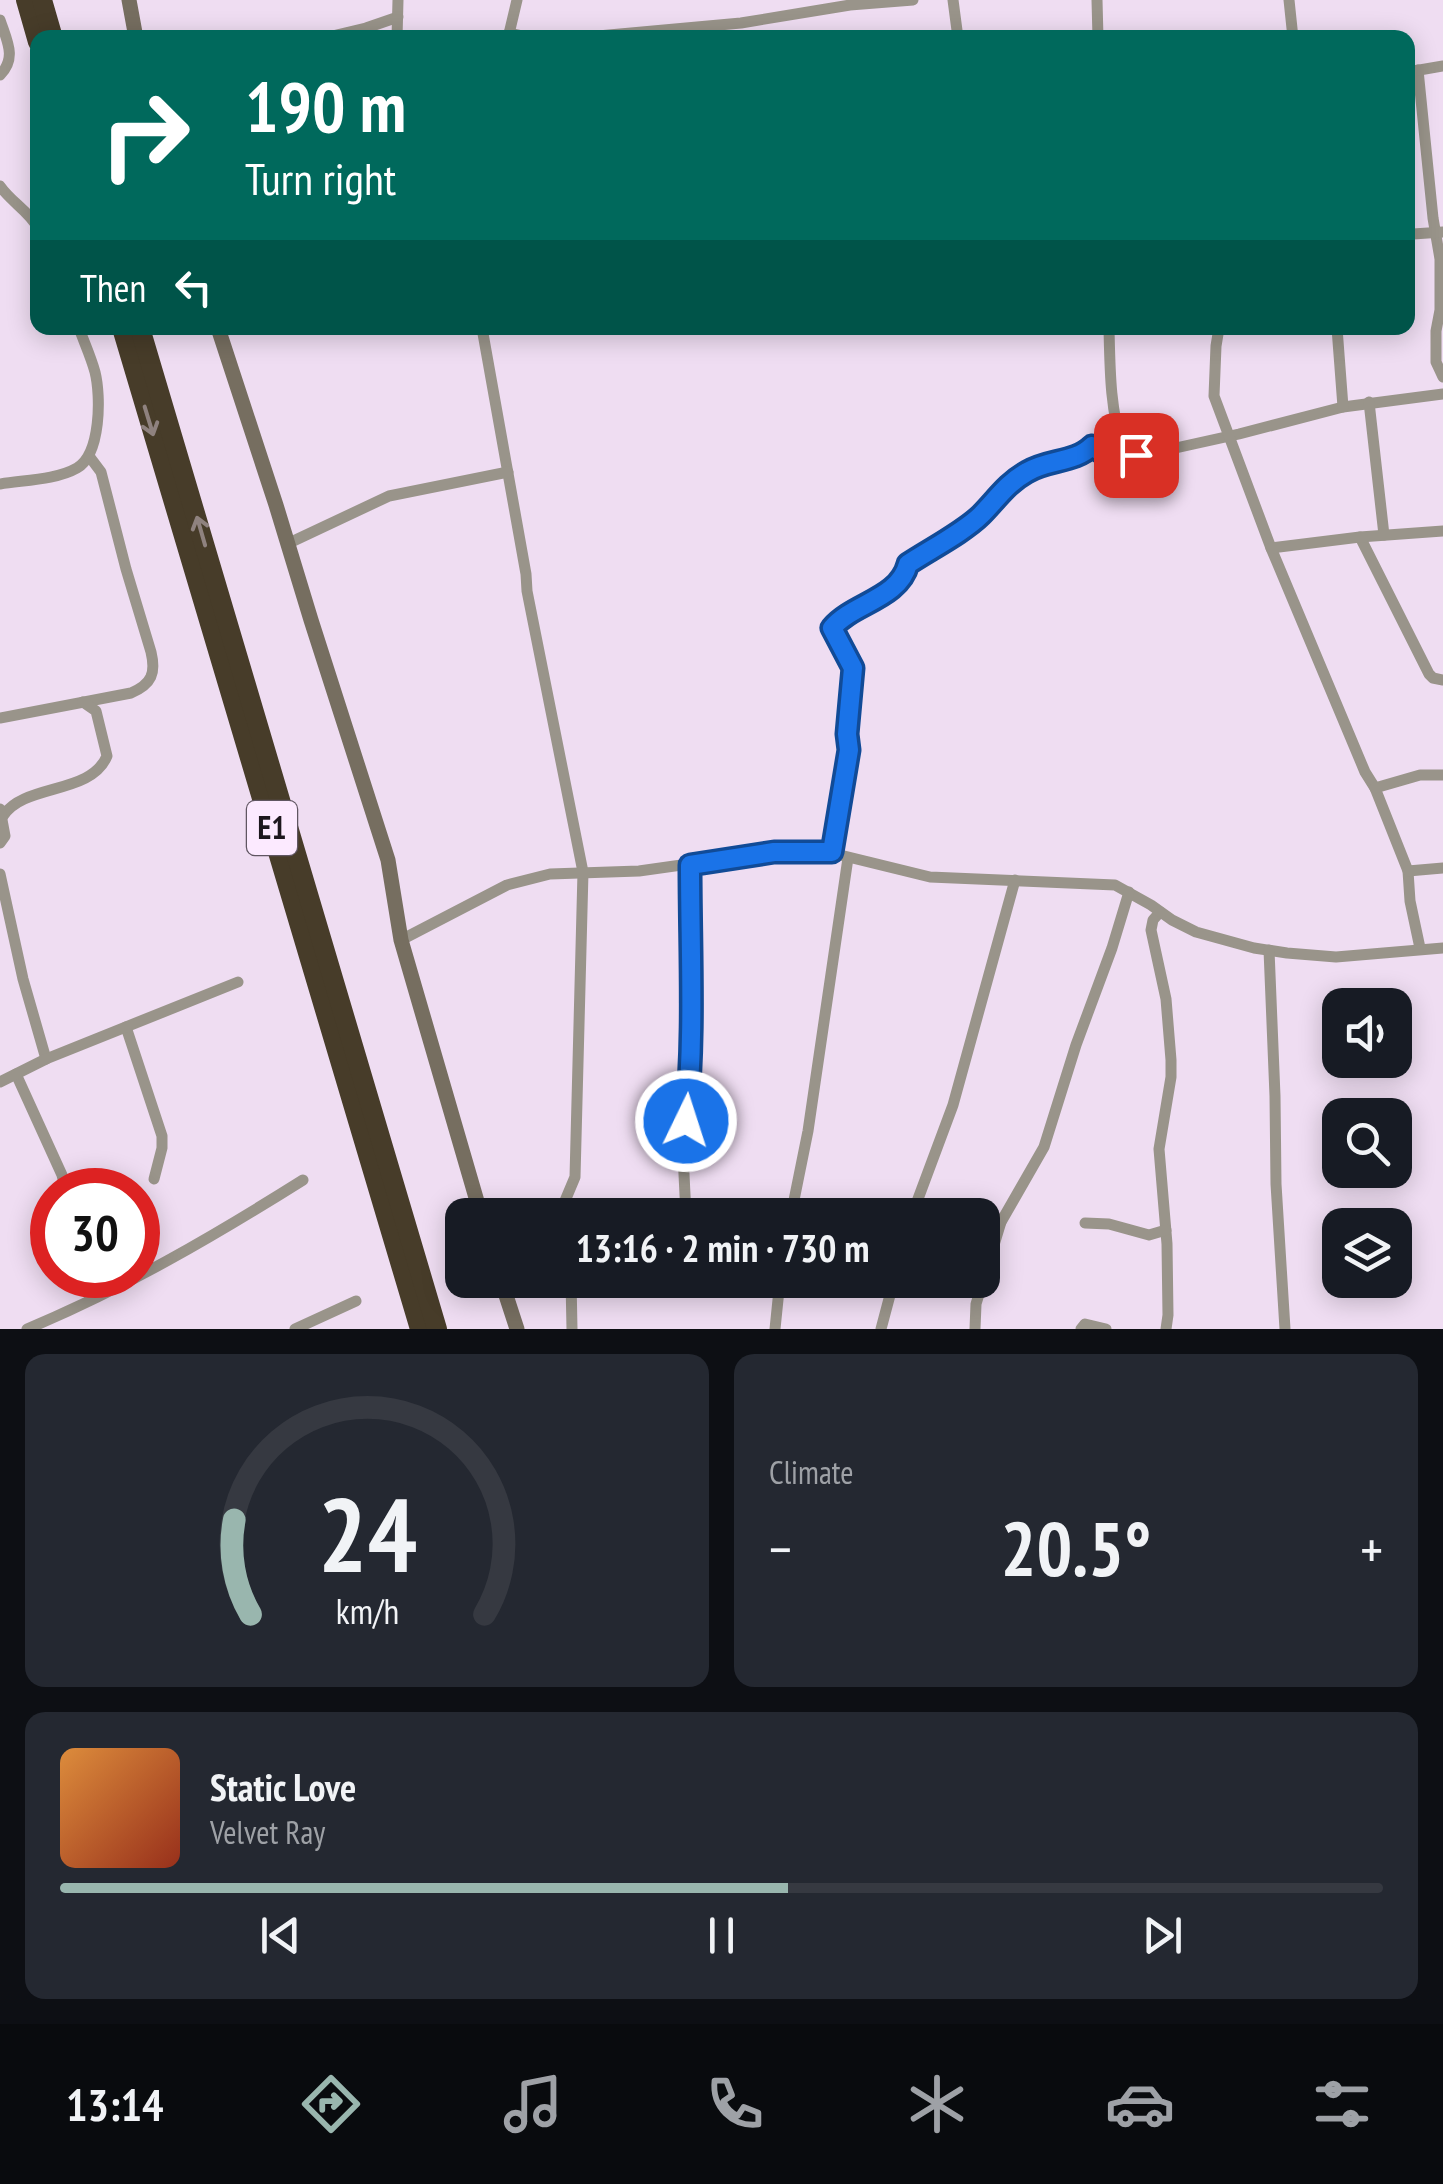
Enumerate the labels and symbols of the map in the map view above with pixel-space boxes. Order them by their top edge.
one-way arrow [141,405,159,436]
pin [1094,413,1179,498]
one-way arrow [191,516,209,547]
road number: E1 [247,801,297,855]
position arrow [634,1069,738,1173]
speed limit sign: 30 [30,1168,160,1298]

